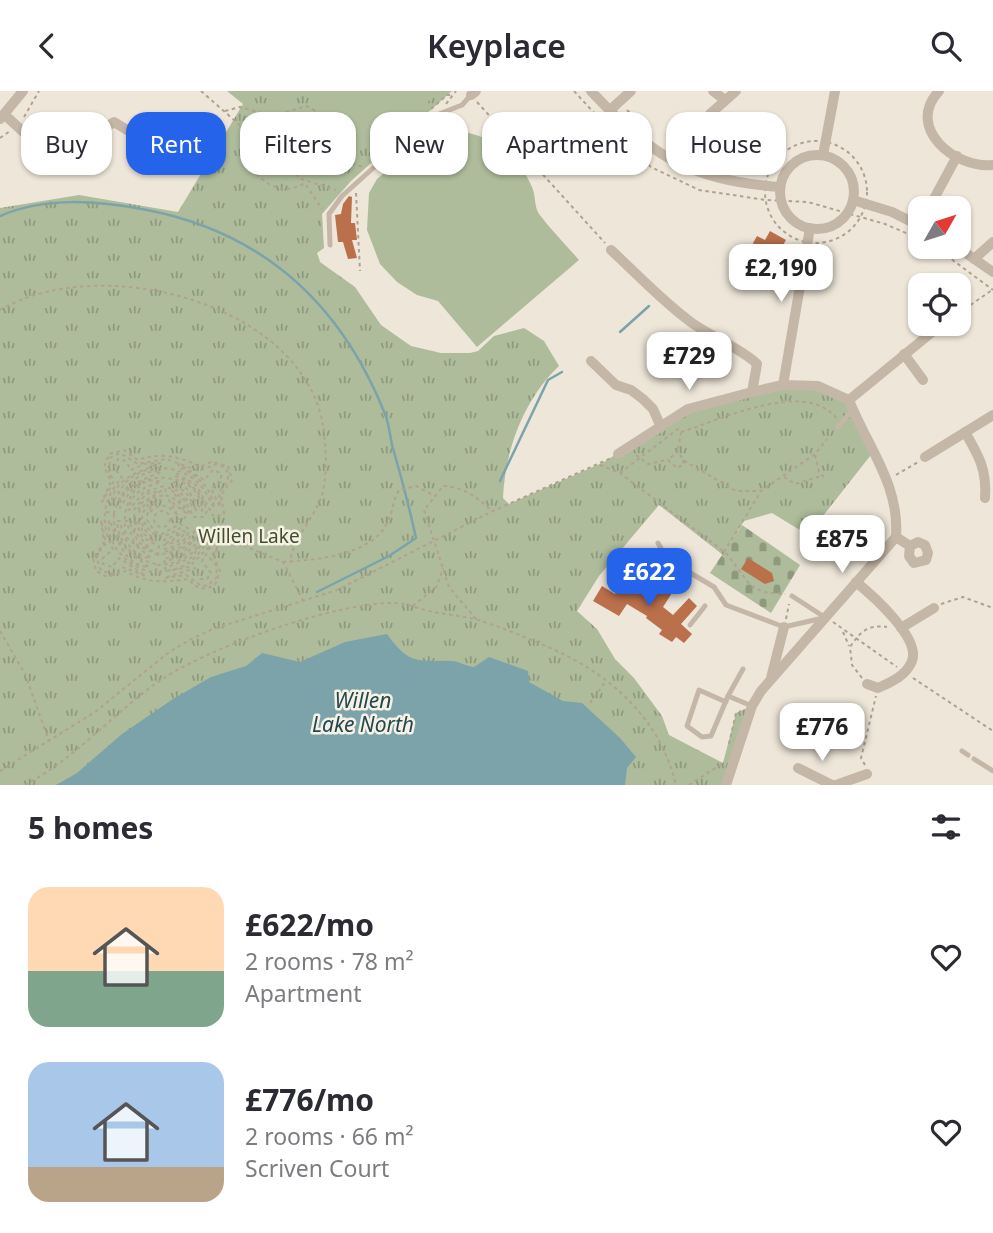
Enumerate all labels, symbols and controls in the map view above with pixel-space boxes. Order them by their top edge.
text: Keyplace [427,24,566,67]
icon: back [28,27,66,65]
icon: search [927,27,965,65]
chip: Buy [21,112,112,175]
chip: Rent [126,112,226,175]
chip: Filters [240,112,356,175]
chip: New [370,112,468,175]
chip: Apartment [482,112,652,175]
chip: House [666,112,786,175]
north arrow [908,196,971,259]
map controls [908,196,971,336]
pin: £2,190 [724,245,838,304]
text: £2,190 [745,251,817,283]
button: locate [908,273,971,336]
pin: £729 [648,333,730,392]
text: £729 [663,339,715,371]
pin: £875 [801,515,883,575]
text: £875 [816,522,868,554]
park label: Willen Lake [198,523,300,549]
pin: £622 [608,549,690,608]
text: £622 [623,555,675,587]
water label: Willen Lake North [312,686,414,738]
pin: £776 [781,703,863,763]
text: £776 [796,710,848,742]
text: 5 homes [28,807,153,848]
icon: filters [927,808,965,846]
text: £622/mo [245,904,374,945]
icon: home [84,915,168,999]
icon: heart [927,938,965,976]
text: 2 rooms · 78 m² [245,945,414,977]
text: Apartment [245,977,362,1009]
text: £776/mo [245,1079,374,1120]
icon: home [84,1090,168,1174]
icon: heart [927,1113,965,1151]
text: 2 rooms · 66 m² [245,1120,414,1152]
text: Scriven Court [245,1152,389,1184]

